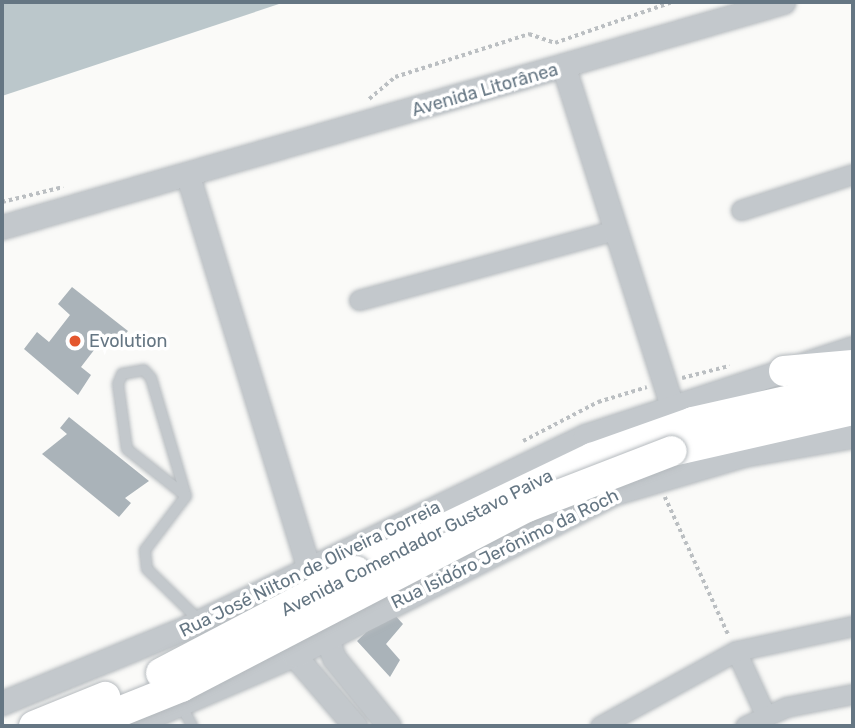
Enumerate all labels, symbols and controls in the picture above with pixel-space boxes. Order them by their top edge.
street label: Avenida Litorânea [409,59,561,121]
place label: Evolution [89,330,167,352]
marker: Evolution [67,333,83,349]
street label: Avenida Comendador Gustavo Paiva [277,465,557,621]
street label: Rua Isidóro Jerônimo da Roch [388,484,622,614]
street label: Rua José Nilton de Oliveira Correia [176,496,444,642]

